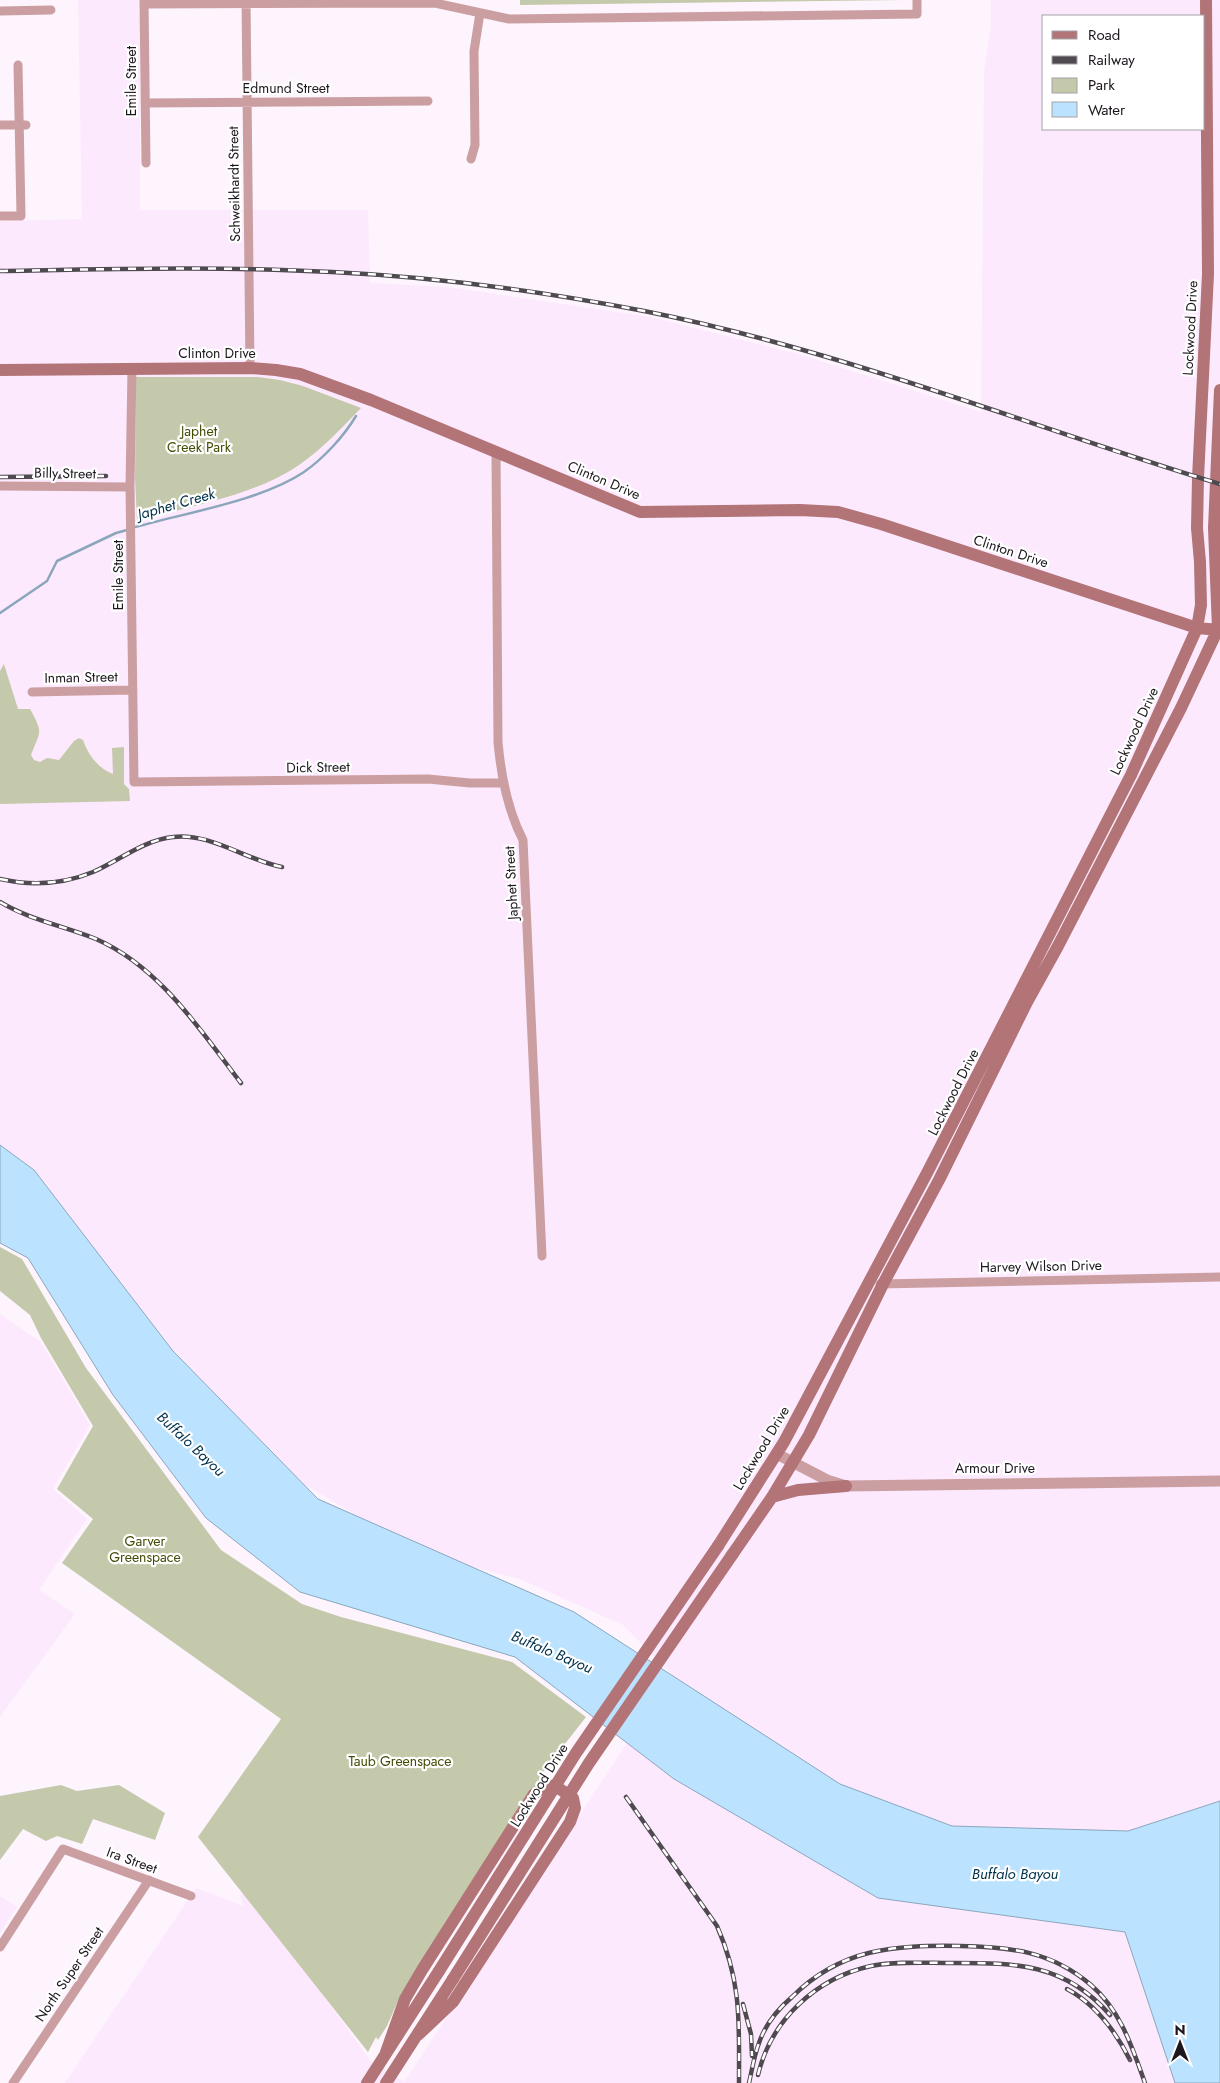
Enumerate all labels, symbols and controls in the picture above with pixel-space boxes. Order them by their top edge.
legend [1042,15,1205,130]
text: Road [1088,24,1120,46]
street label: Emile Street [121,45,141,116]
text: Railway [1088,49,1135,71]
text: Park [1088,74,1115,96]
street label: Edmund Street [243,78,330,98]
text: Water [1088,99,1126,121]
street label: Schweikhardt Street [223,125,245,242]
street label: Lockwood Drive [1178,280,1202,376]
street label: Clinton Drive [178,343,256,363]
park label: Japhet Creek Park [167,421,232,457]
street label: Clinton Drive [564,456,644,504]
street label: Billy Street [34,462,97,484]
water label: Japhet Creek [132,482,218,526]
street label: Clinton Drive [971,530,1051,572]
street label: Emile Street [108,539,128,610]
street label: Inman Street [44,666,119,688]
street label: Lockwood Drive [1105,684,1163,778]
street label: Dick Street [286,756,351,778]
street label: Japhet Street [499,845,523,922]
street label: Lockwood Drive [923,1045,983,1139]
street label: Harvey Wilson Drive [980,1255,1102,1277]
street label: Lockwood Drive [728,1402,794,1494]
water label: Buffalo Bayou [152,1407,230,1482]
street label: Armour Drive [955,1458,1035,1478]
park label: Garver Greenspace [109,1531,181,1567]
water label: Buffalo Bayou [508,1625,596,1679]
street label: Lockwood Drive [505,1739,573,1831]
park label: Taub Greenspace [349,1751,451,1771]
street label: Ira Street [104,1842,161,1879]
water label: Buffalo Bayou [972,1863,1059,1885]
street label: North Super Street [30,1922,109,2026]
north arrow [1155,2018,1205,2068]
text: N [1174,2020,1186,2040]

